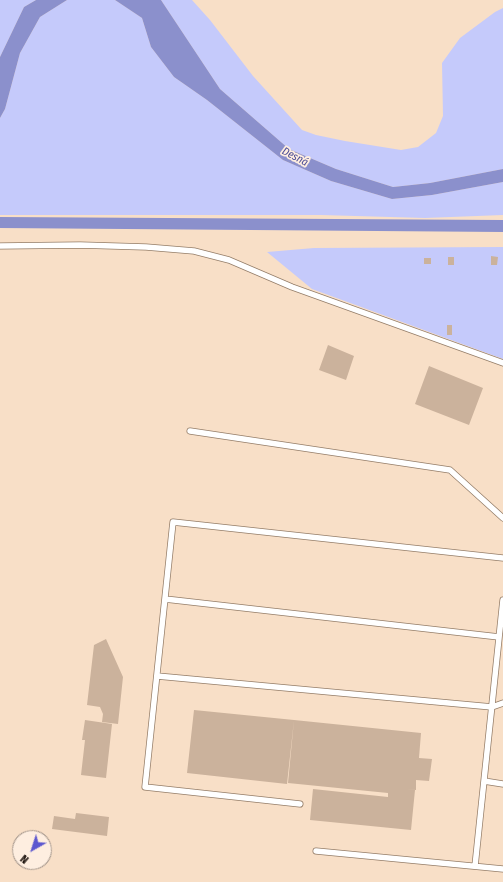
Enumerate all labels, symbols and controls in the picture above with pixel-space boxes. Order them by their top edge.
water label: Desná [280,145,310,169]
north arrow [12,830,52,870]
text: N [18,852,31,866]

